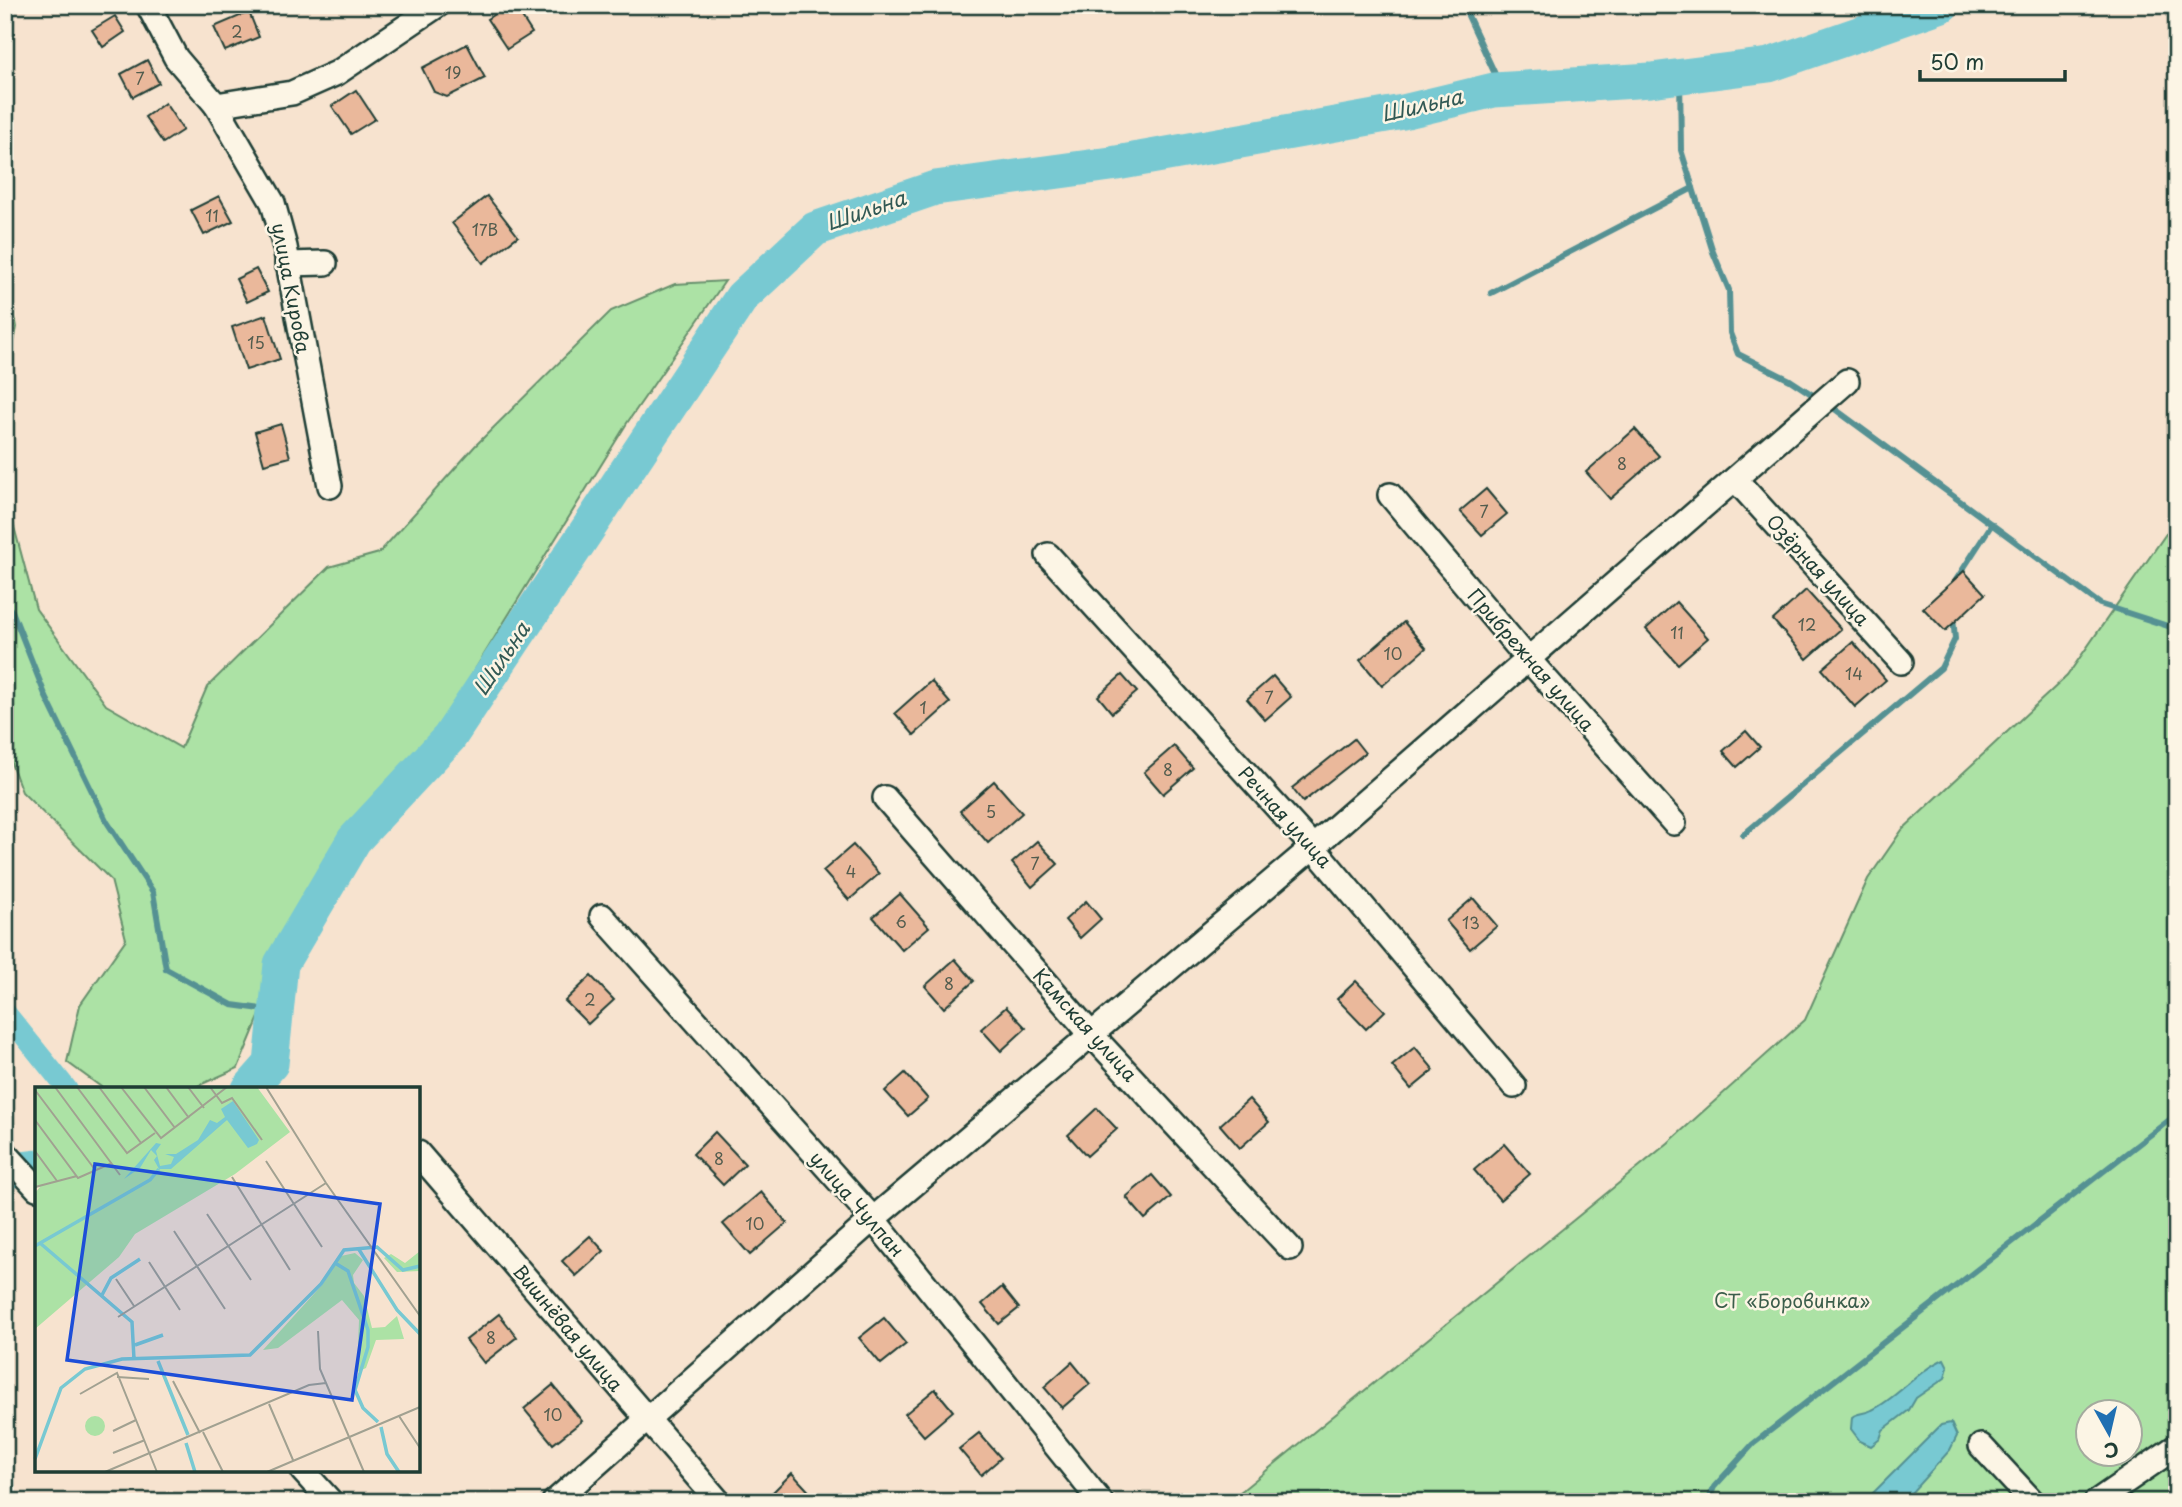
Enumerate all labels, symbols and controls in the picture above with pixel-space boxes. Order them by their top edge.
house number: 2 [231,19,243,43]
scale bar [1920,38,2065,82]
text: 50 m [1930,45,1984,77]
house number: 19 [445,60,461,84]
house number: 7 [135,66,145,90]
water label: Шильна [1378,79,1466,129]
water label: Шильна [821,180,910,238]
house number: 11 [205,203,219,227]
house number: 17В [472,217,498,241]
street label: улица Кирова [266,220,318,356]
house number: 15 [247,330,265,354]
house number: 8 [1617,451,1627,475]
house number: 7 [1479,499,1489,523]
street label: Озёрная улица [1761,507,1877,631]
street label: Прибрежная улица [1462,582,1602,737]
house number: 12 [1798,612,1816,636]
water label: Шильна [464,614,537,701]
house number: 11 [1670,620,1684,644]
house number: 10 [1384,641,1402,665]
house number: 14 [1845,661,1863,685]
house number: 7 [1264,685,1274,709]
house number: 1 [919,695,927,719]
house number: 8 [1163,757,1173,781]
street label: Речная улица [1232,759,1339,873]
house number: 5 [986,799,996,823]
house number: 7 [1030,851,1040,875]
house number: 4 [846,859,856,883]
house number: 6 [895,909,907,933]
house number: 13 [1462,910,1480,934]
street label: Камская улица [1027,962,1144,1087]
house number: 8 [944,971,954,995]
house number: 2 [584,987,596,1011]
inset map [35,1087,420,1472]
street label: улица Чулпан [804,1144,912,1262]
house number: 8 [714,1146,724,1170]
house number: 10 [746,1211,764,1235]
street label: Вишнёвая улица [507,1258,630,1397]
park label: СТ «Боровинка» [1714,1286,1870,1314]
house number: 8 [486,1325,496,1349]
north arrow [2074,1398,2144,1468]
house number: 10 [544,1402,562,1426]
text: С [2102,1436,2121,1466]

